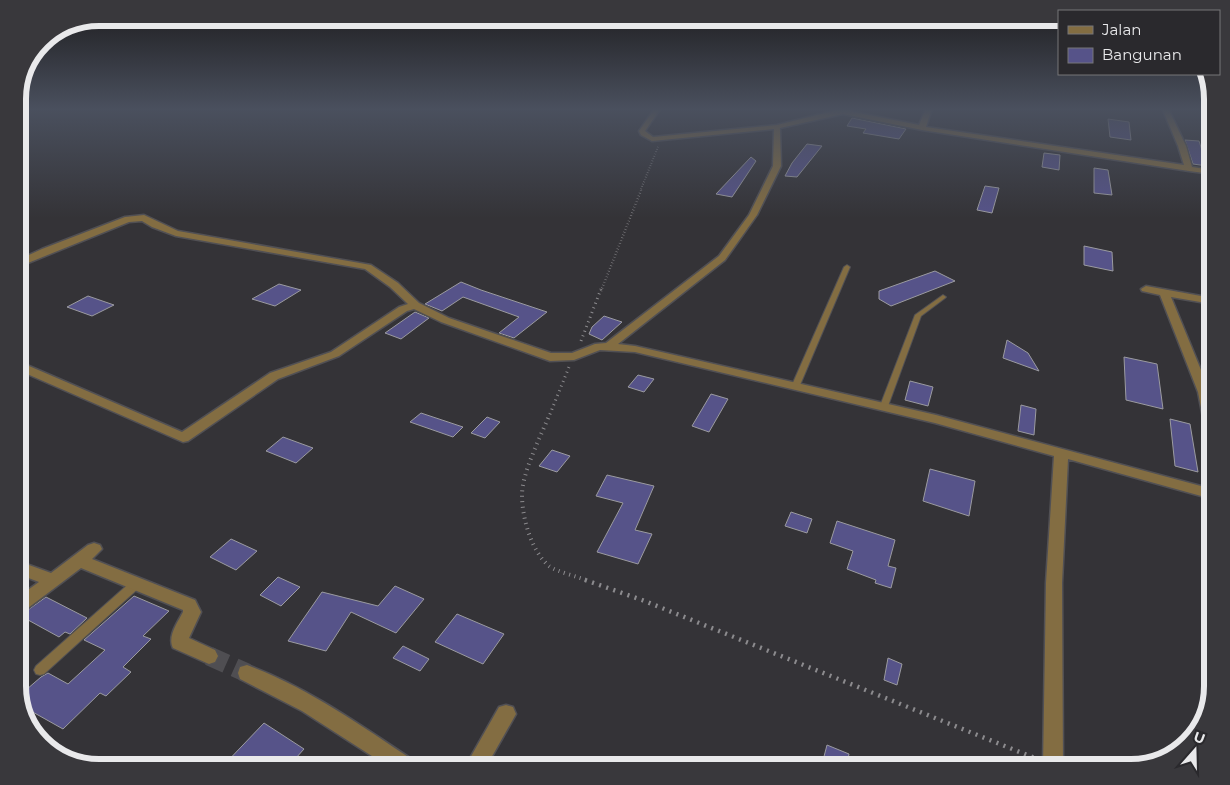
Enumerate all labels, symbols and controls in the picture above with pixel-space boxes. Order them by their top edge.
legend [1058,10,1220,75]
text: Jalan [1101,20,1141,39]
text: Bangunan [1102,45,1182,64]
north arrow [1170,725,1220,775]
text: U [1191,727,1208,748]

